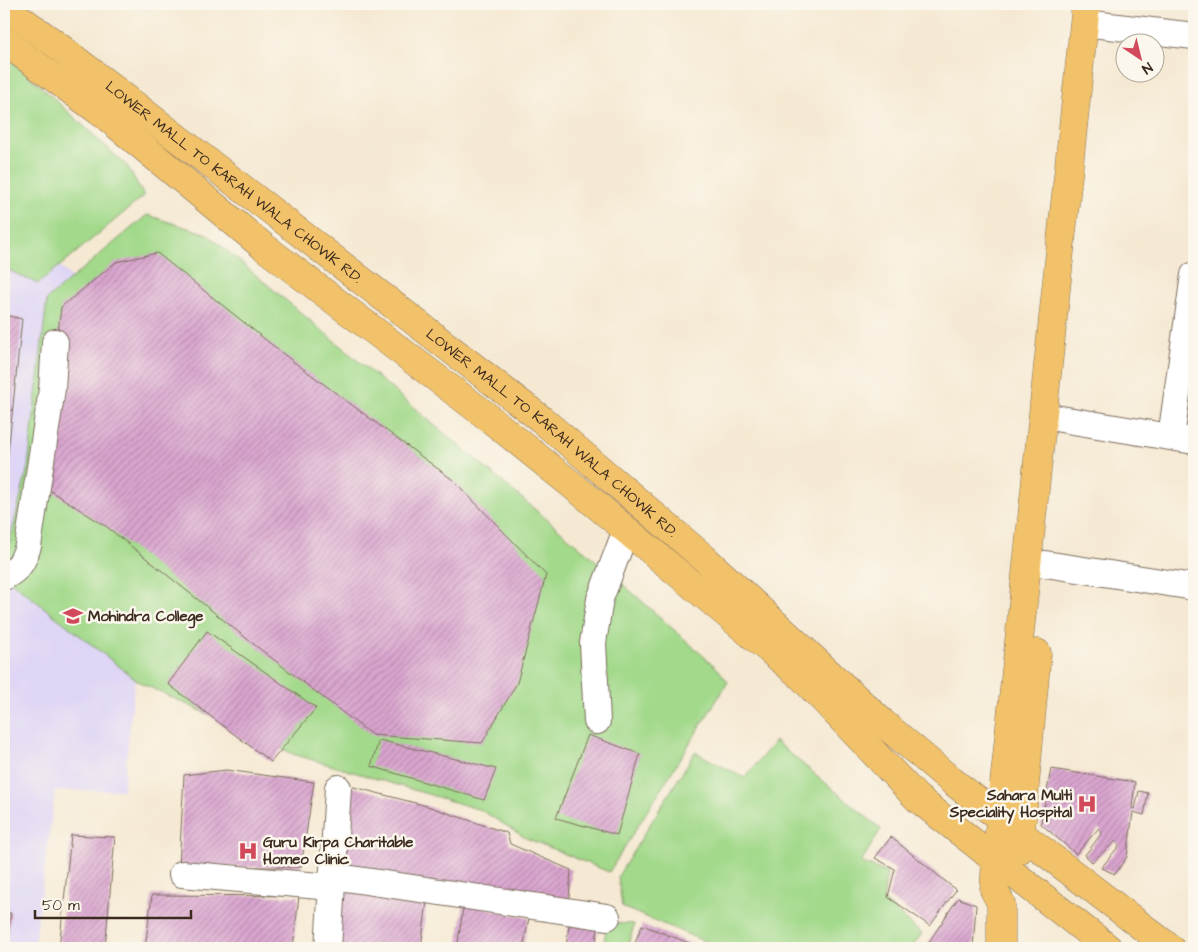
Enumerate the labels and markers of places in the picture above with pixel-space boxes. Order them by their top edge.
school or university icon: Mohindra College [62,605,84,627]
place label: Mohindra College [88,606,203,629]
place label: Sahara Multi Speciality Hospital [949,785,1073,824]
hospital icon: Sahara Multi Speciality Hospital [1076,793,1098,815]
place label: Guru Kirpa Charitable Homeo Clinic [263,832,413,870]
hospital icon: Guru Kirpa Charitable Homeo Clinic [237,840,259,862]

